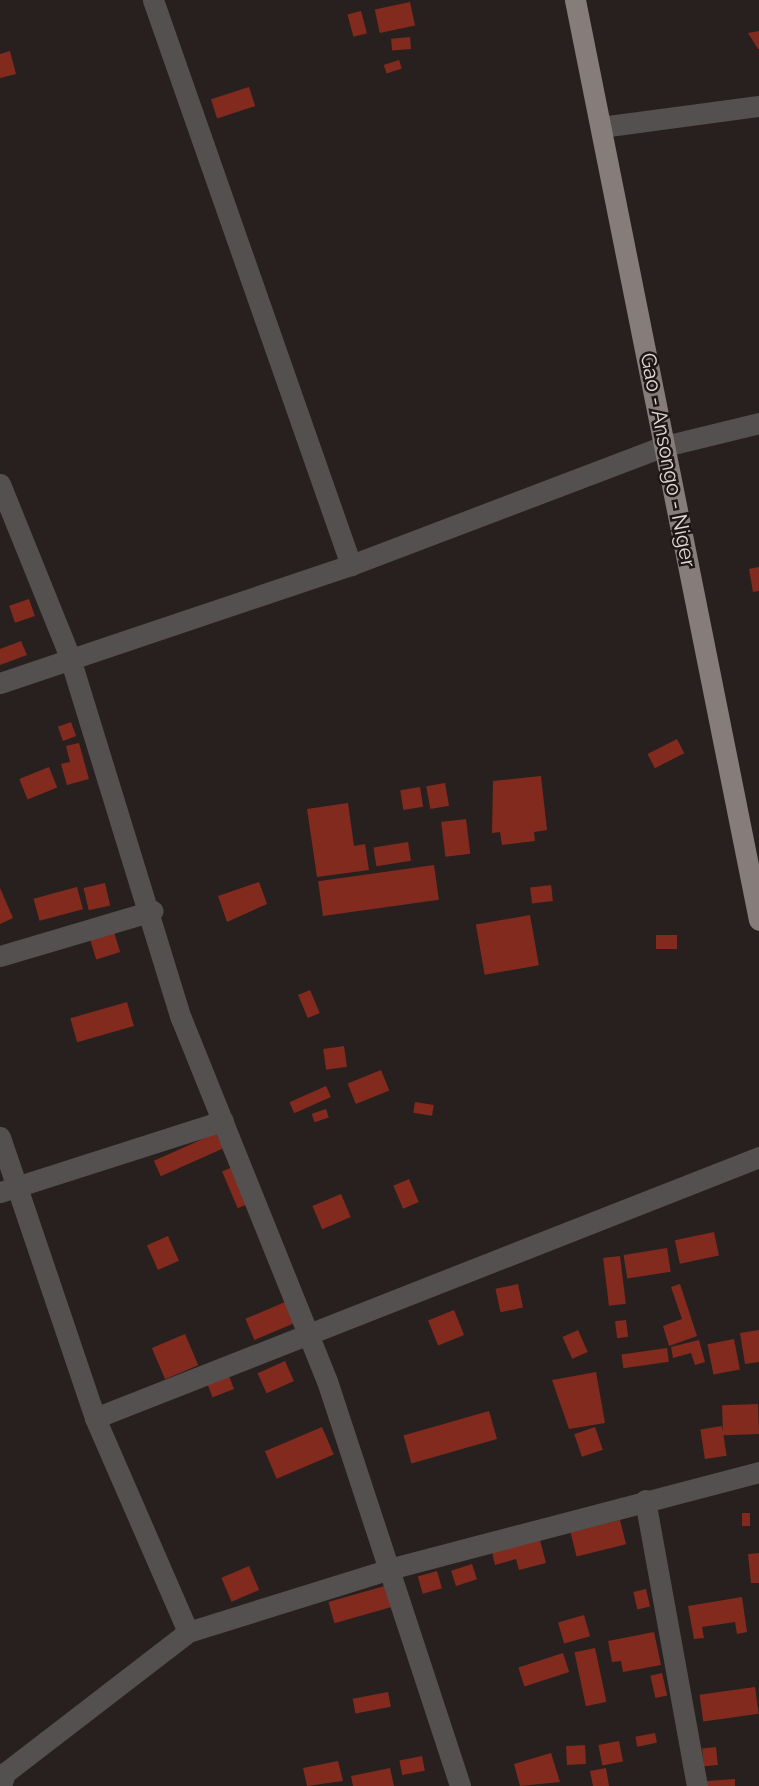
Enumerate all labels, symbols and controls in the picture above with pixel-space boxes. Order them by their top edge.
street label: Gao - Ansongo - Niger [635,350,701,570]

